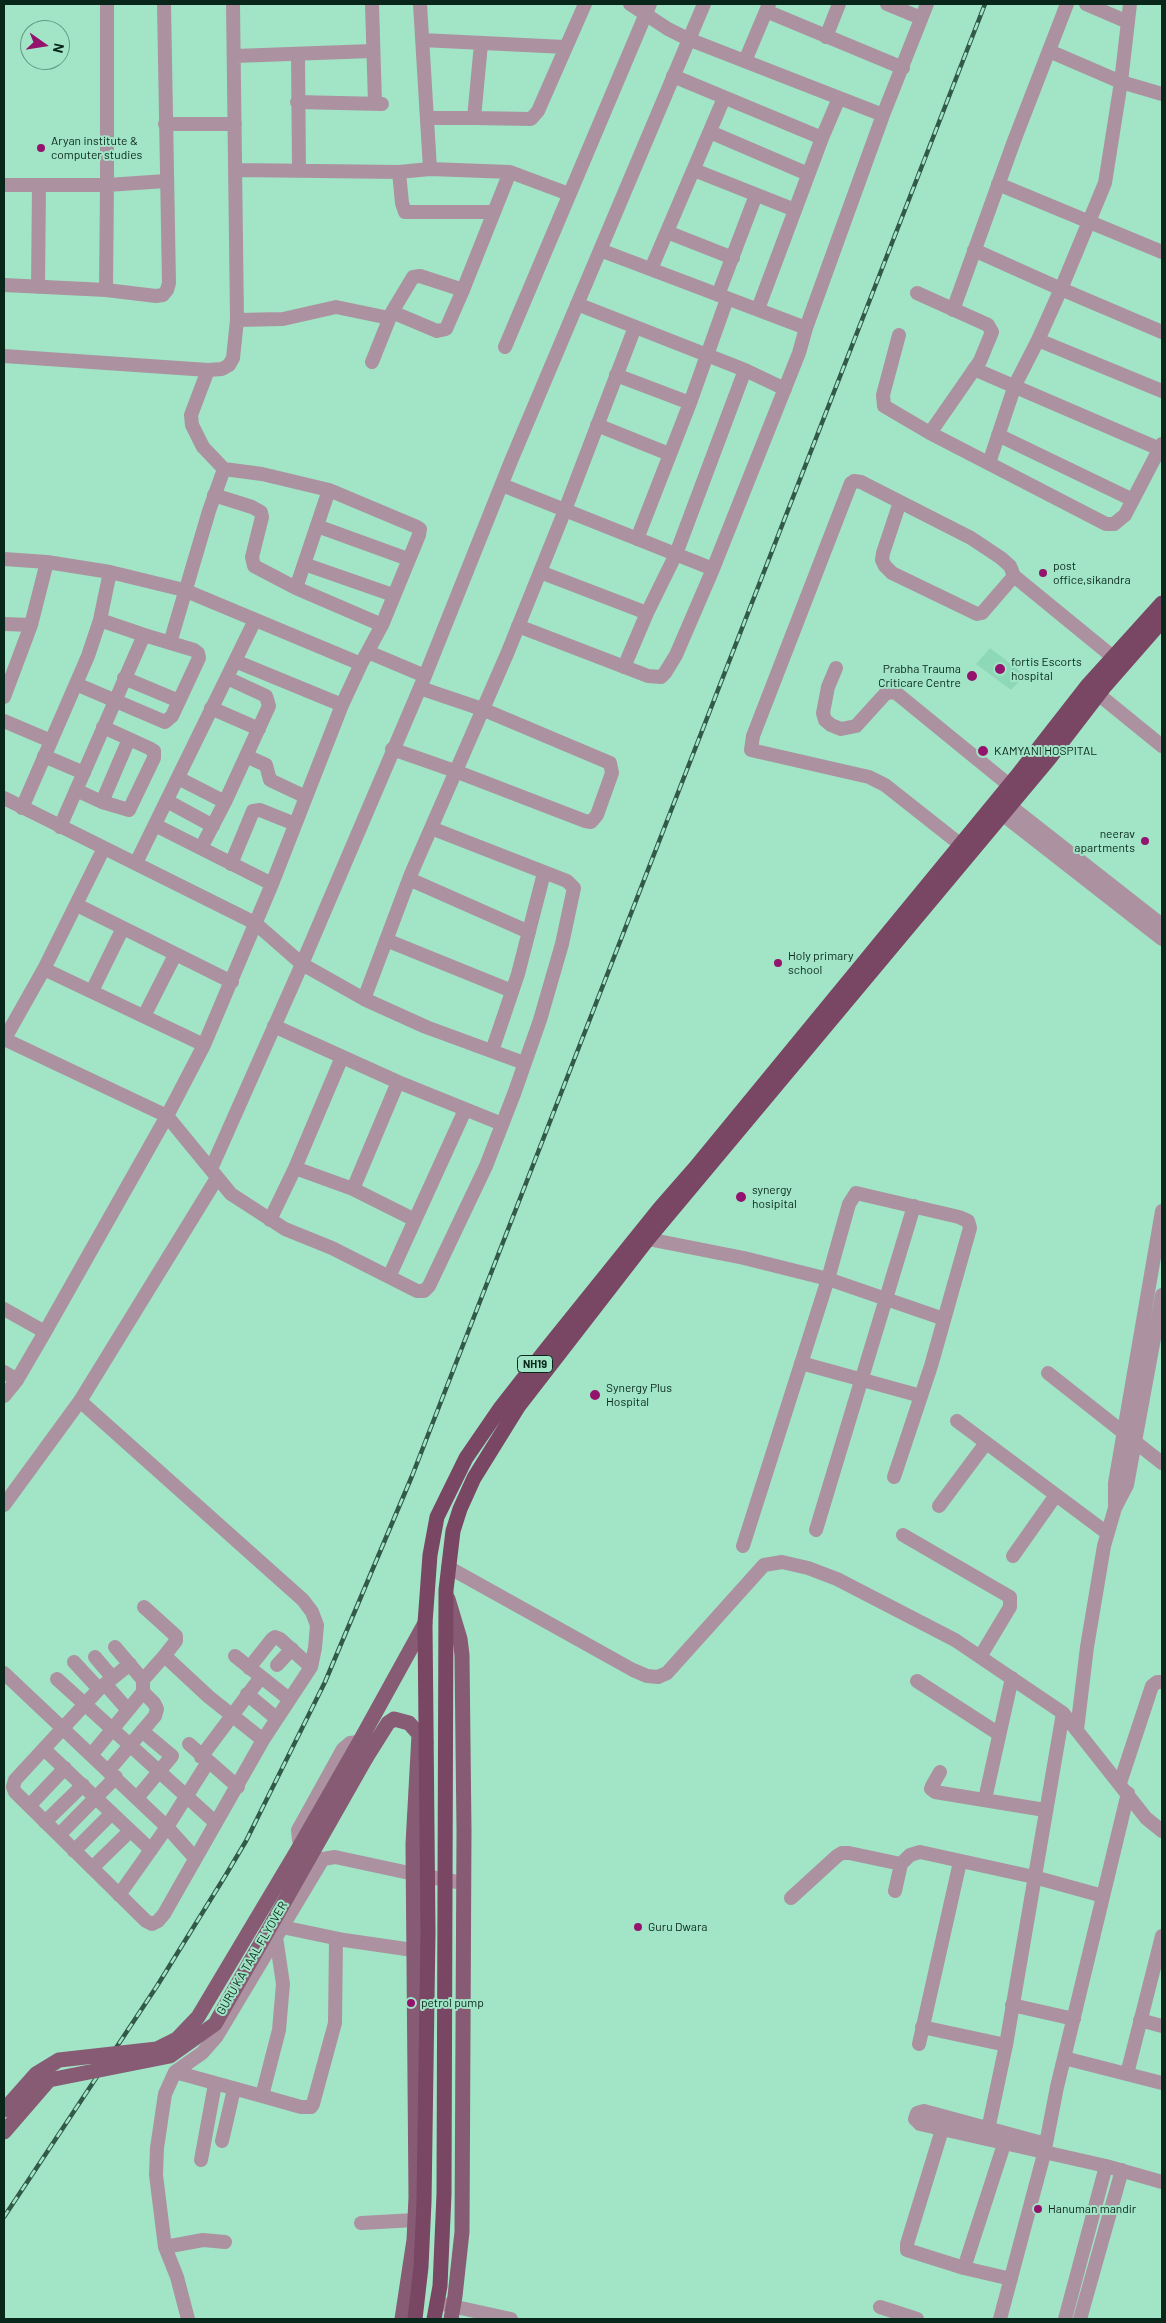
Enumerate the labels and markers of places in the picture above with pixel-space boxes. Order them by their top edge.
place label: Aryan institute & computer studies [51,134,142,162]
marker: Aryan institute & computer studies [35,142,47,154]
place label: post office,sikandra [1053,559,1131,587]
marker: post office,sikandra [1037,567,1049,579]
place label: fortis Escorts hospital [1011,655,1082,683]
place label: Prabha Trauma Criticare Centre [878,662,961,690]
marker: fortis Escorts hospital [993,662,1007,676]
marker: Prabha Trauma Criticare Centre [965,669,979,683]
marker: KAMYANI HOSPITAL [976,744,990,758]
place label: KAMYANI HOSPITAL [994,744,1097,758]
place label: neerav apartments [1074,827,1135,855]
marker: neerav apartments [1139,835,1151,847]
place label: Holy primary school [788,949,853,977]
marker: Holy primary school [772,957,784,969]
place label: synergy hosipital [752,1183,797,1211]
marker: synergy hosipital [734,1190,748,1204]
place label: Synergy Plus Hospital [606,1381,672,1409]
marker: Synergy Plus Hospital [588,1388,602,1402]
place label: Guru Dwara [648,1920,707,1934]
marker: Guru Dwara [632,1921,644,1933]
place label: petrol pump [421,1996,484,2010]
marker: petrol pump [405,1997,417,2009]
place label: Hanuman mandir [1048,2202,1136,2216]
marker: Hanuman mandir [1032,2203,1044,2215]

